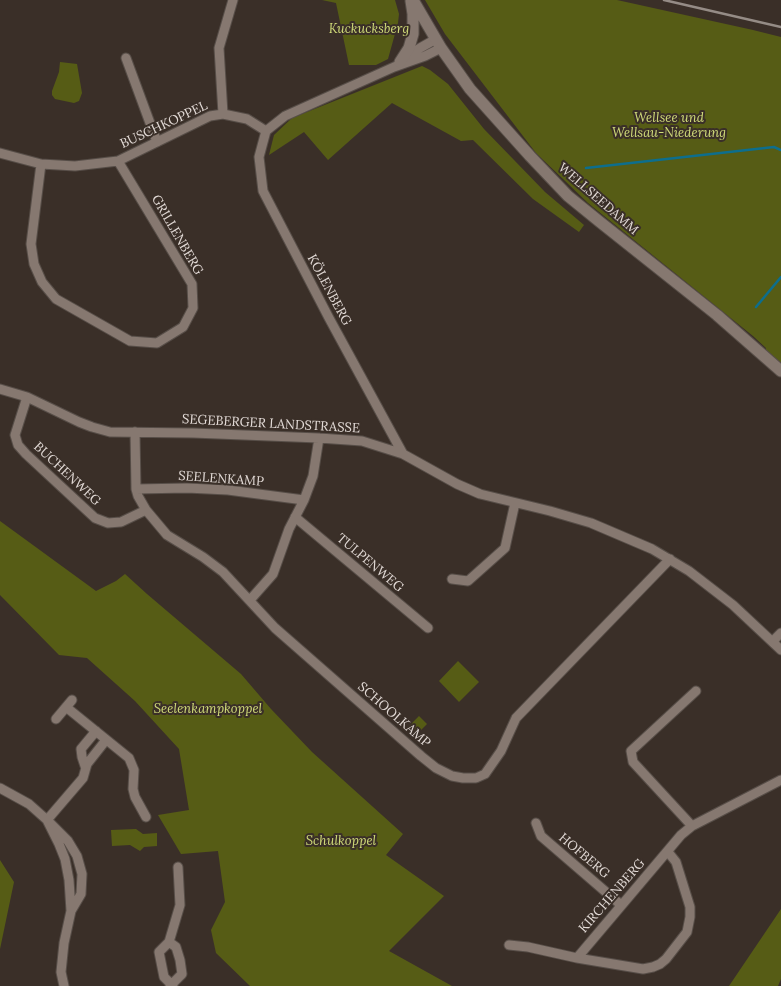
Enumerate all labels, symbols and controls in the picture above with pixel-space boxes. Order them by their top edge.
park label: Kuckucksberg [329,21,409,37]
street label: BUSCHKOPPEL [118,98,210,152]
park label: Wellsee und Wellsau-Niederung [612,110,726,141]
street label: WELLSEEDAMM [555,160,641,238]
street label: GRILLENBERG [148,192,206,278]
street label: KÖLENBERG [304,252,354,328]
street label: SEGEBERGER LANDSTRASSE [182,412,360,436]
street label: BUCHENWEG [30,439,104,509]
street label: SEELENKAMP [178,468,264,490]
street label: TULPENWEG [333,531,407,595]
street label: SCHOOLKAMP [354,679,434,751]
park label: Seelenkampkoppel [154,701,262,717]
street label: HOFBERG [555,830,613,882]
park label: Schulkoppel [306,833,376,849]
street label: KIRCHENBERG [576,856,648,936]

